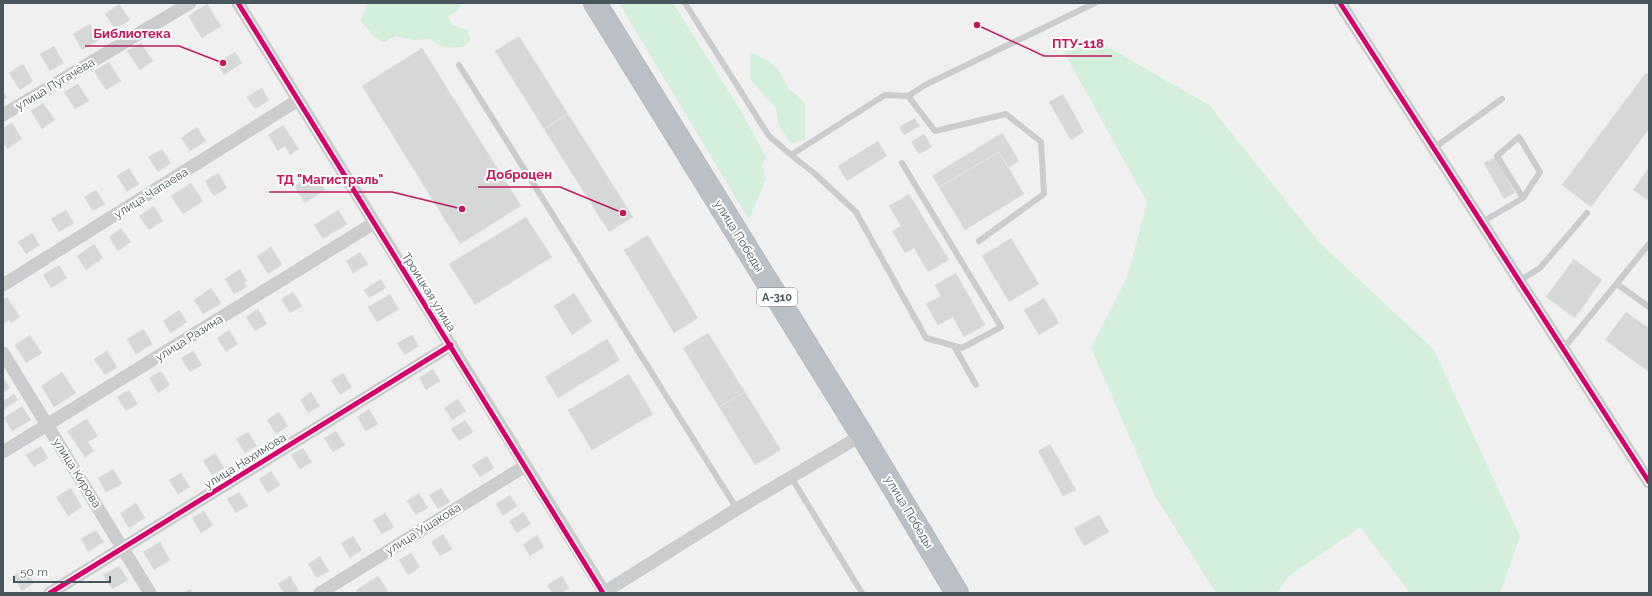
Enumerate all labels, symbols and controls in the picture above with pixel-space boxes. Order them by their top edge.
callout: Библиотека [85,21,179,46]
text: Библиотека [93,26,171,41]
callout: ПТУ-118 [1044,31,1112,56]
text: ПТУ-118 [1052,36,1104,51]
street label: улица Пугачёва [13,55,97,113]
callout: Доброцен [478,162,560,187]
street label: улица Чапаева [111,165,191,221]
callout: ТД "Магистраль" [269,167,392,192]
text: Доброцен [486,167,552,182]
text: ТД "Магистраль" [277,172,383,187]
street label: улица Победы [711,197,767,275]
street label: Троицкая улица [399,250,459,334]
road number: А-310 [757,288,797,306]
street label: улица Разина [153,312,225,364]
street label: улица Нахимова [201,430,289,492]
street label: улица Кирова [50,436,104,510]
street label: улица Победы [882,473,936,551]
street label: улица Ушакова [383,500,463,558]
scale bar [14,558,110,584]
text: 50 m [20,565,48,579]

